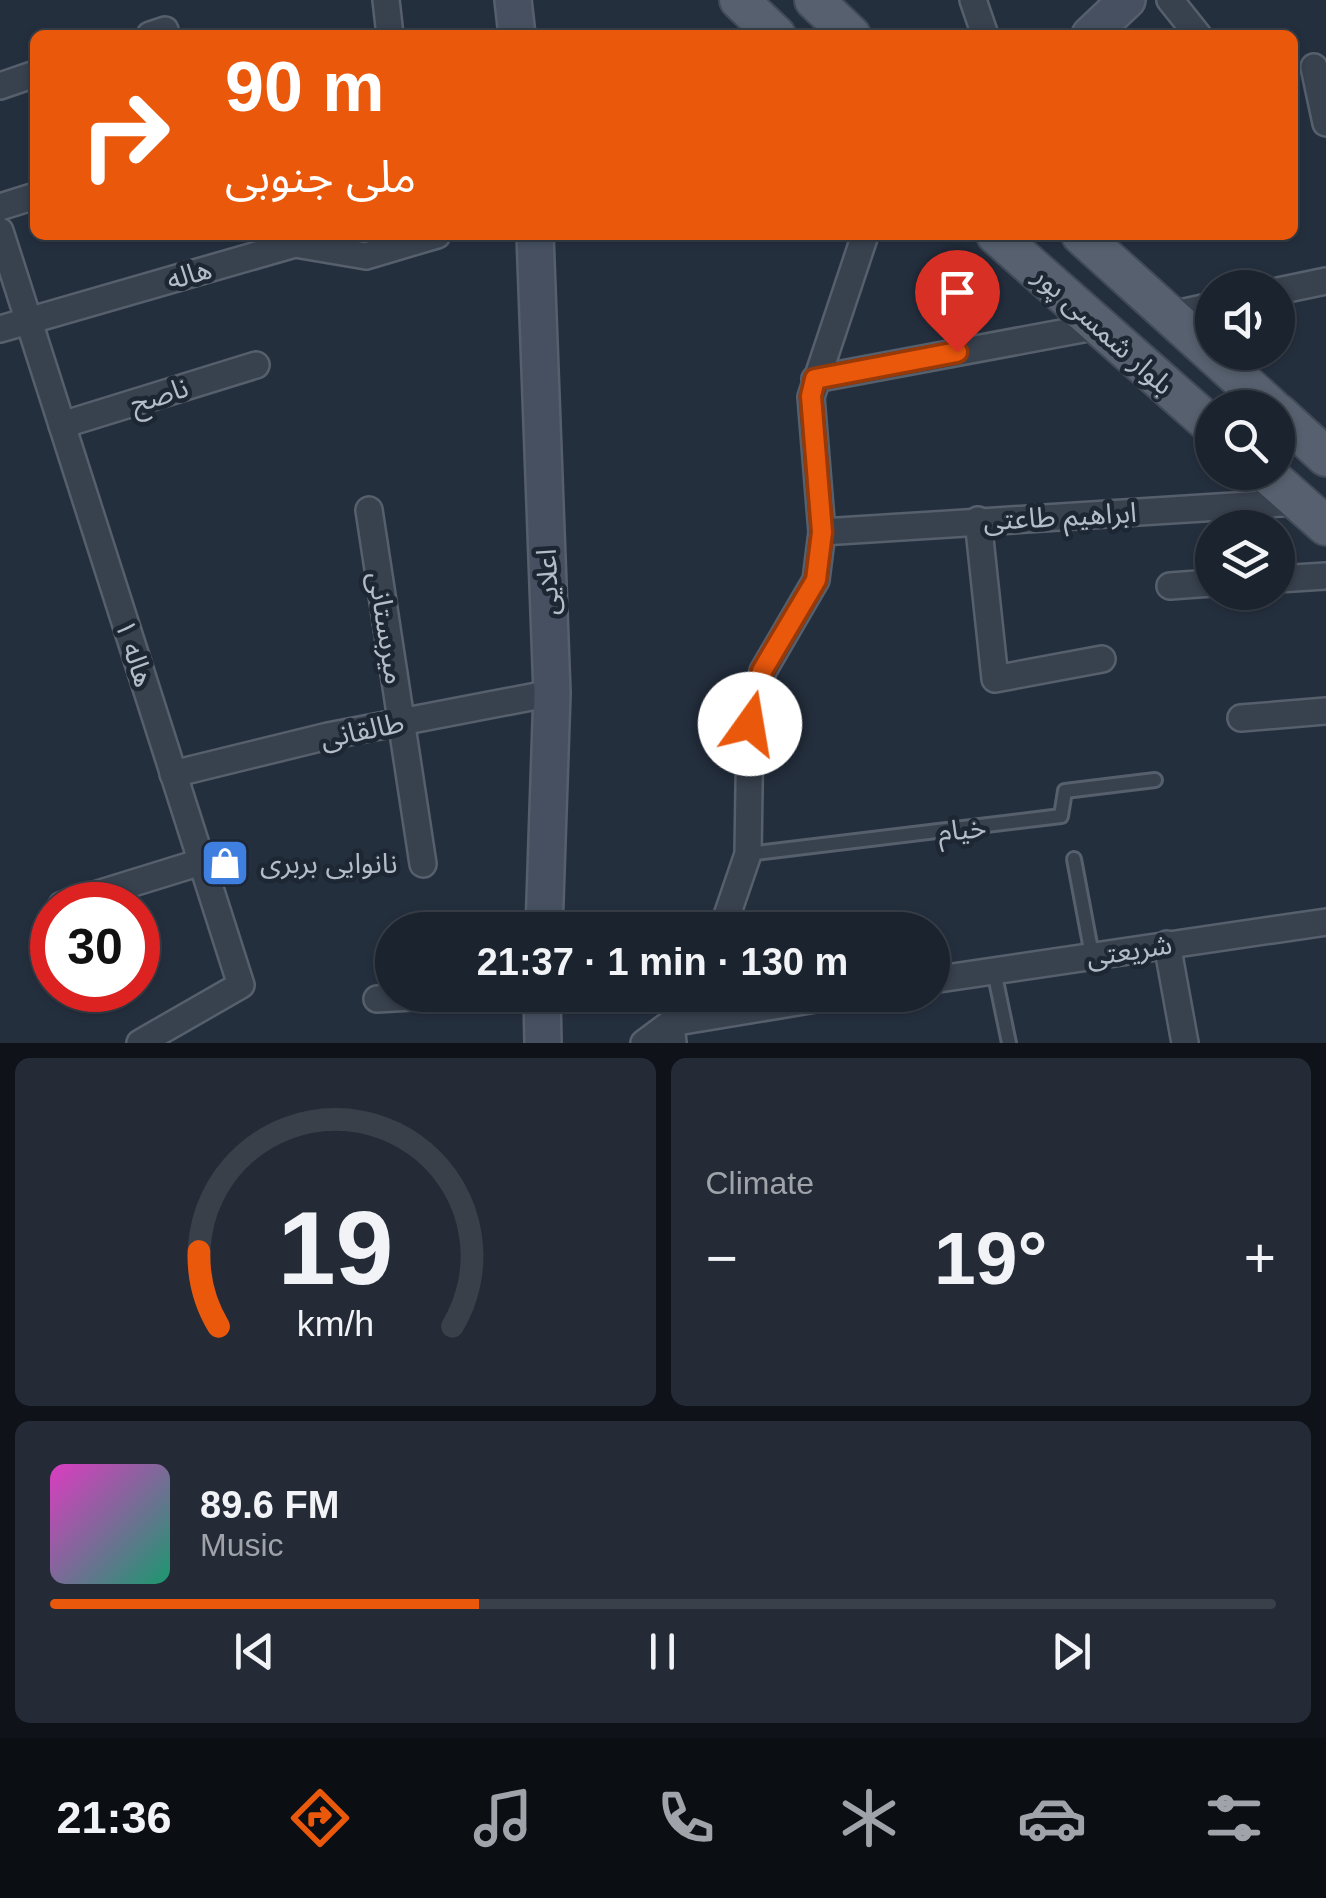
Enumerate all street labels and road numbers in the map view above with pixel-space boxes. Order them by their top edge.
street label: هاله [163,253,215,296]
street label: بلوار شمسی پور [1026,259,1179,402]
street label: ناصح [126,372,194,424]
street label: ابراهیم طاعتی [983,497,1138,542]
street label: اعلایی [531,548,565,616]
street label: میربستانی [361,570,411,687]
street label: هاله ۱ [109,616,160,691]
street label: طالقانی [318,707,407,755]
street label: خیام [936,812,988,852]
street label: شریعتی [1084,928,1174,974]

